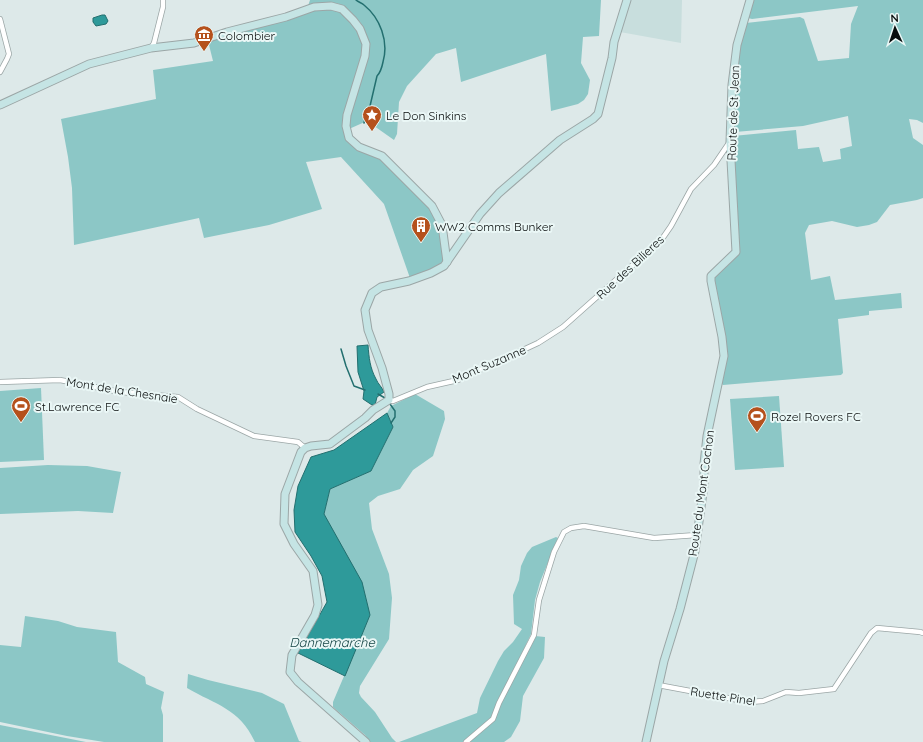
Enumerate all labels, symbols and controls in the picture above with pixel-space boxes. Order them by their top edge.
north arrow [875,8,915,48]
text: N [890,11,899,25]
museum icon: Colombier [193,24,215,52]
place label: Colombier [218,28,276,43]
street label: Route de St Jean [724,65,742,161]
place icon: Le Don Sinkins [361,104,383,132]
place label: Le Don Sinkins [386,108,467,123]
building icon: WW2 Comms Bunker [410,215,432,243]
place label: WW2 Comms Bunker [435,219,553,234]
street label: Rue des Bilieres [593,232,667,302]
street label: Mont Suzanne [450,342,528,386]
street label: Mont de la Chesnaie [65,374,179,406]
sports icon: St.Lawrence FC [10,395,32,423]
place label: St.Lawrence FC [35,399,120,414]
sports icon: Rozel Rovers FC [746,405,768,433]
place label: Rozel Rovers FC [771,409,861,424]
street label: Route du Mont Cochon [685,429,717,557]
water label: Dannemarche [289,634,375,650]
street label: Ruette Pinel [689,683,757,709]

